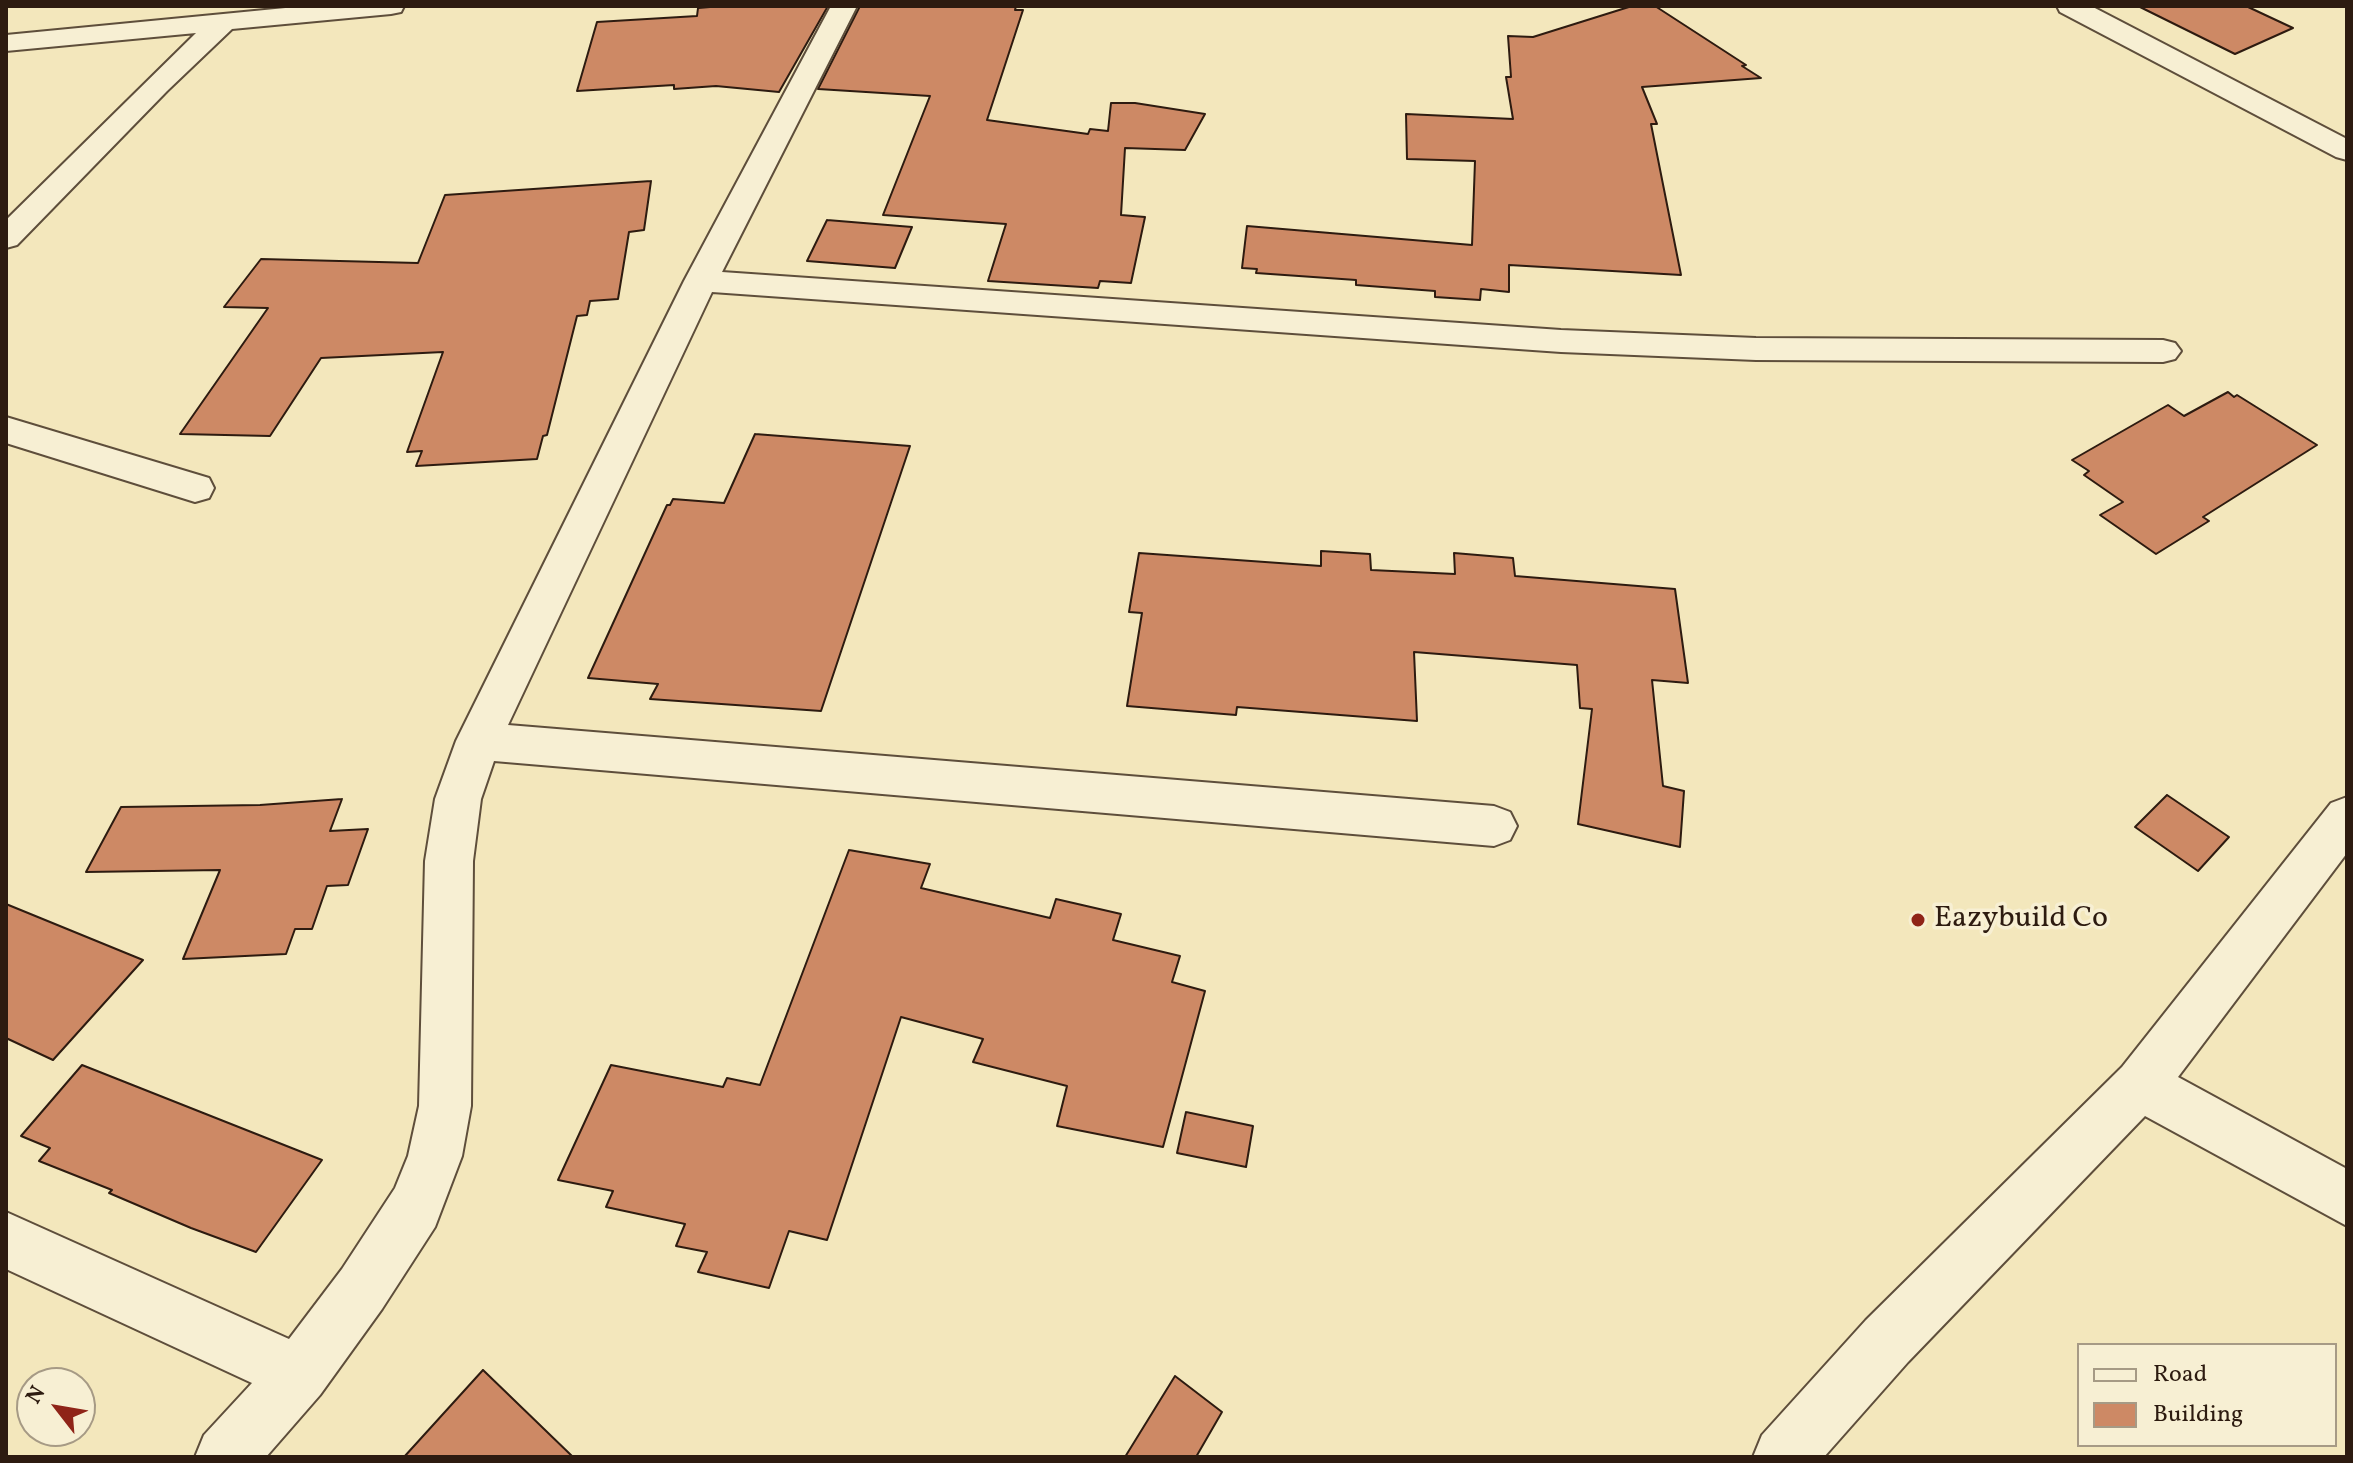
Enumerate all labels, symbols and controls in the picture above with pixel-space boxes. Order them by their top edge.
place label: Eazybuild Co [1934,902,2108,938]
marker: Eazybuild Co [1909,911,1927,929]
legend [2077,1343,2337,1447]
text: Road [2153,1358,2207,1392]
north arrow [16,1367,96,1447]
text: N [19,1381,54,1410]
text: Building [2153,1398,2243,1432]

